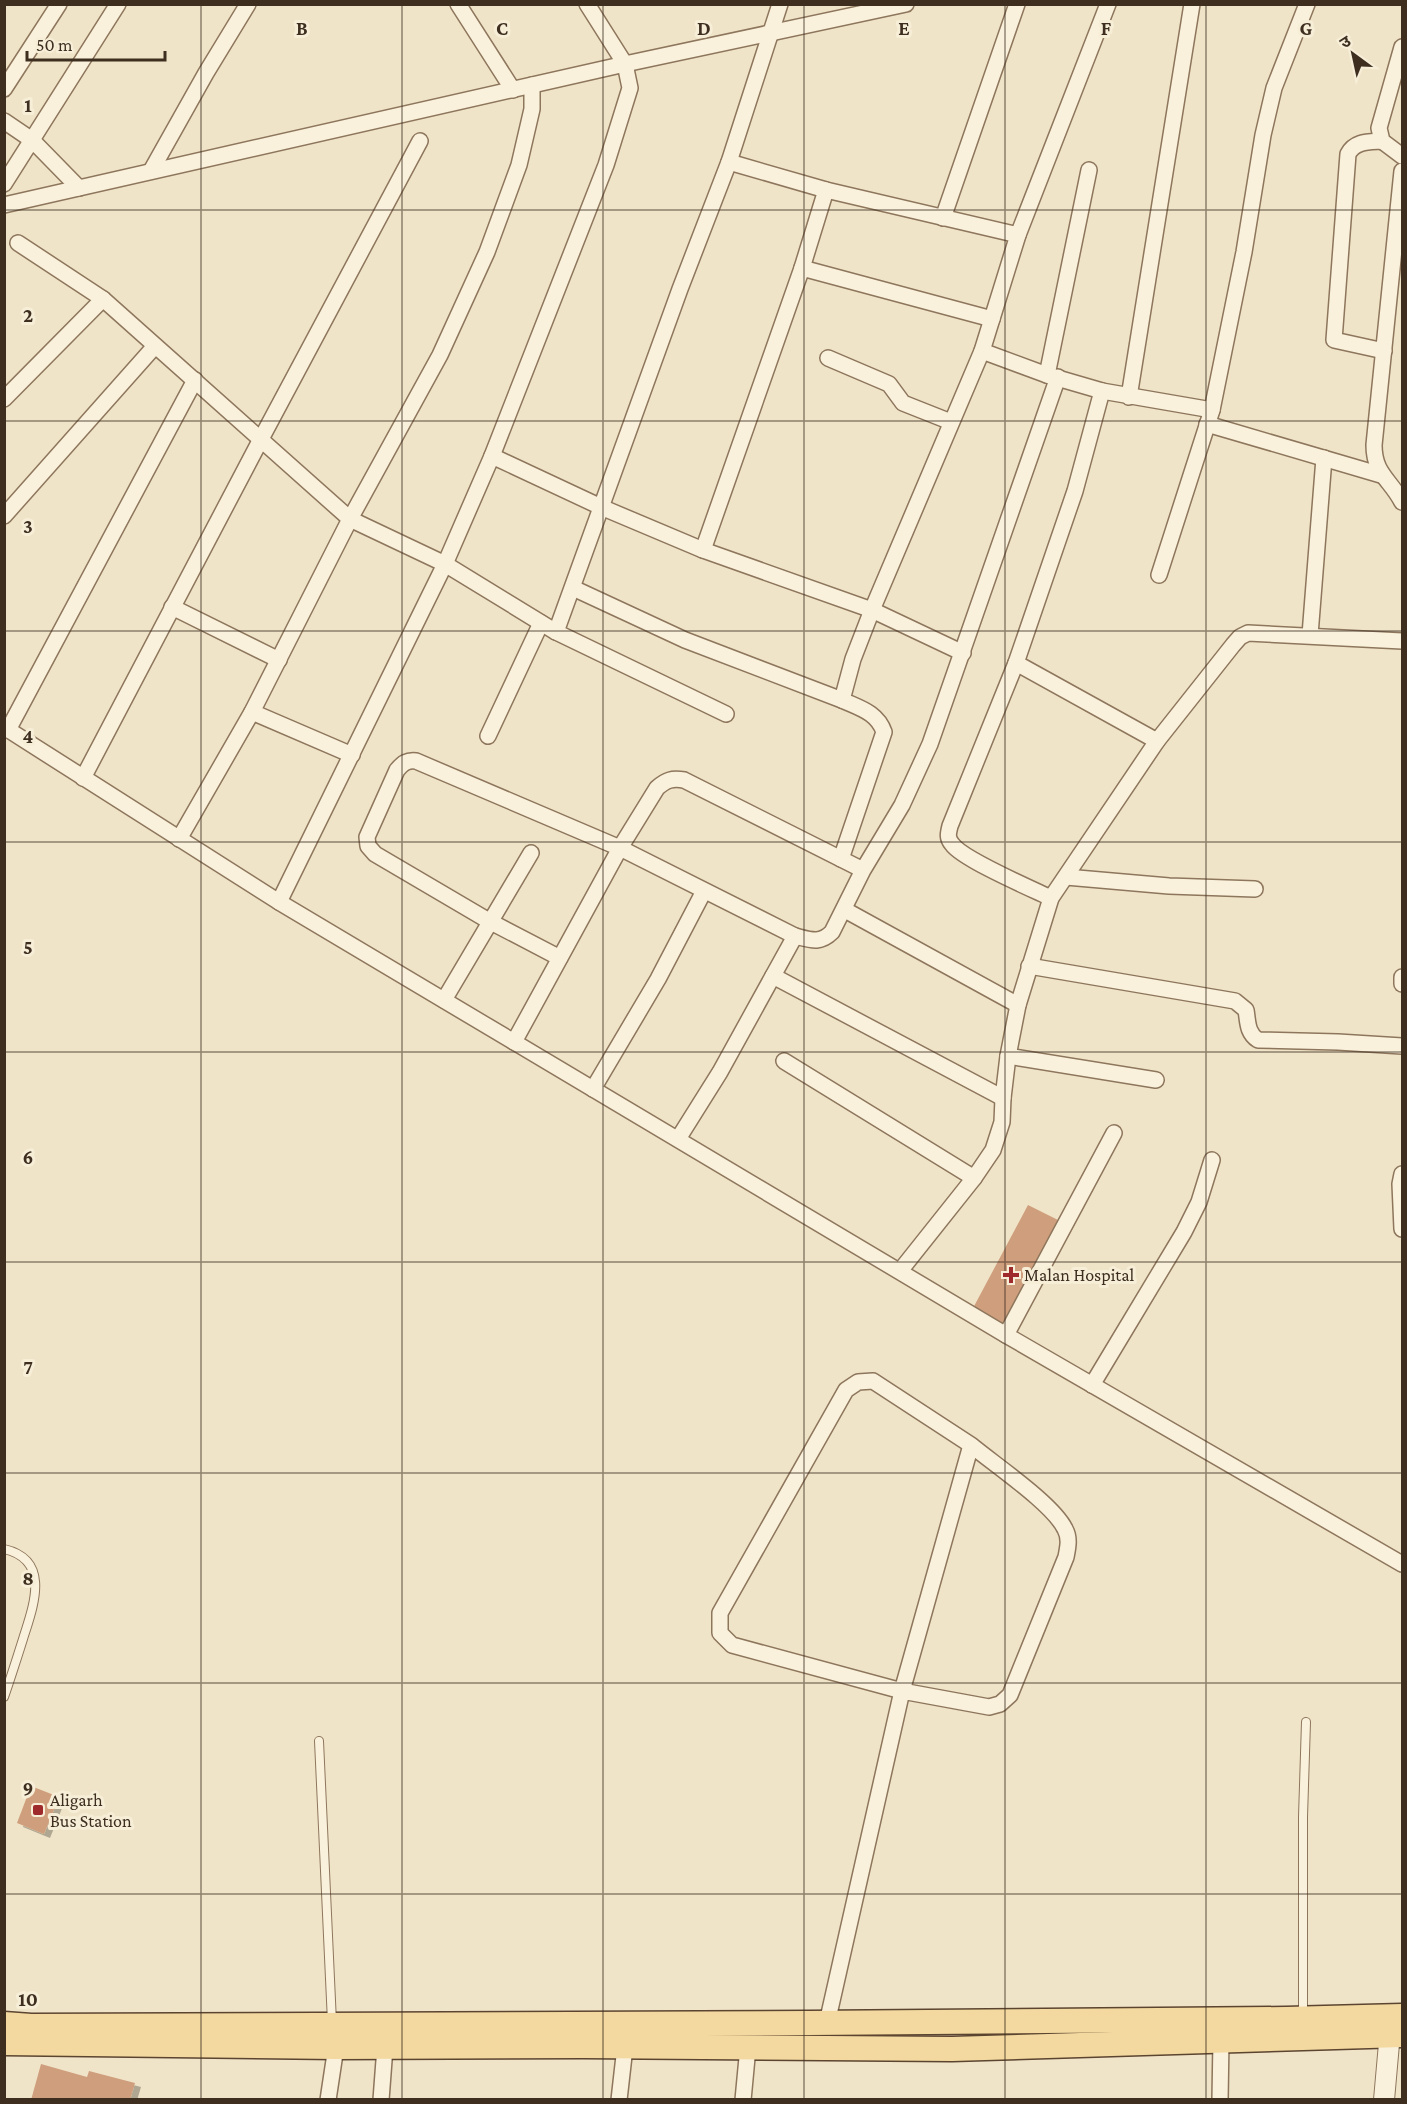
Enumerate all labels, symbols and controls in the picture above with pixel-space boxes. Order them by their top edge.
text: B [296,17,308,39]
text: C [496,17,508,39]
text: D [697,17,711,39]
text: E [898,17,910,39]
text: F [1101,17,1112,39]
text: G [1300,17,1313,39]
scale bar [27,24,165,62]
north arrow [1323,24,1383,84]
text: उ [1337,32,1354,52]
text: 50 m [36,35,73,55]
text: 1 [24,94,32,116]
text: 2 [23,304,33,326]
text: 3 [23,515,33,537]
text: 4 [23,725,34,747]
text: 5 [23,936,33,958]
text: 6 [23,1146,33,1168]
place label: Malan Hospital [1024,1265,1135,1285]
marker: Malan Hospital [1002,1266,1020,1284]
text: 7 [23,1356,33,1378]
text: 8 [22,1567,34,1589]
text: 9 [23,1777,33,1799]
place label: Aligarh Bus Station [50,1790,132,1831]
marker: Aligarh Bus Station [31,1803,45,1817]
text: 10 [18,1988,38,2010]

